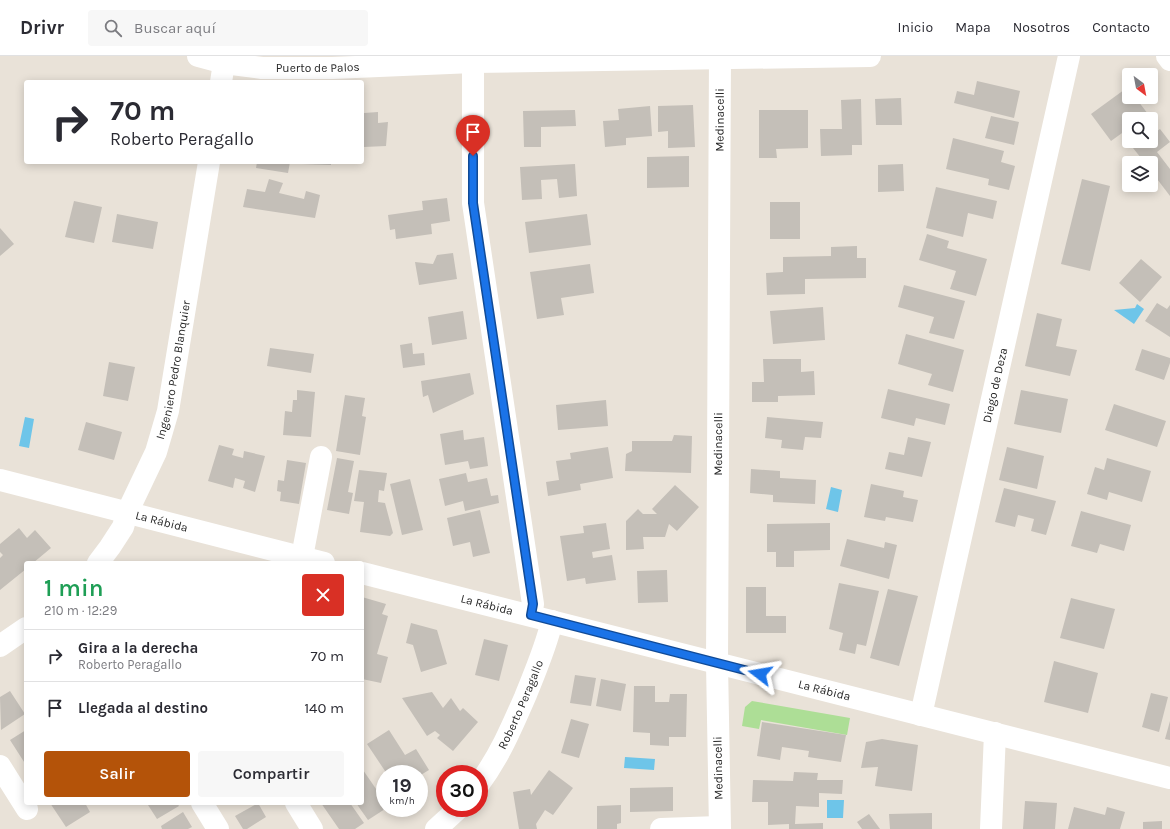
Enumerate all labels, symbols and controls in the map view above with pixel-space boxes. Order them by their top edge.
search box [88,10,368,46]
text: Drivr [20,17,64,39]
icon: search [102,17,124,39]
text: Buscar aquí [134,19,216,37]
text: Inicio [898,19,933,36]
text: Mapa [955,19,991,36]
text: Nosotros [1013,19,1070,36]
text: Contacto [1092,19,1150,36]
street label: Puerto de Palos [276,60,360,75]
north arrow [1122,68,1158,104]
map controls [1122,68,1158,192]
street label: Medinacelli [713,88,727,152]
text: 70 m [110,94,175,127]
icon: right [44,96,96,148]
button: search [1122,112,1158,148]
pin [456,115,490,156]
icon: arrive [462,121,484,143]
text: Roberto Peragallo [110,128,254,150]
button: layers [1122,156,1158,192]
street label: Ingeniero Pedro Blanquier [153,299,193,441]
street label: Diego de Deza [980,346,1010,424]
street label: Medinacelli [711,412,725,476]
street label: La Rábida [134,508,189,535]
text: 1 min [44,574,104,602]
button: close [302,574,344,616]
street label: La Rábida [459,591,515,618]
text: 210 m · 12:29 [44,603,117,618]
text: Gira a la derecha [78,639,198,657]
icon: right [44,645,66,667]
text: 70 m [310,647,344,665]
position arrow [739,653,781,695]
text: Roberto Peragallo [78,657,182,672]
street label: Roberto Peragallo [495,658,546,752]
street label: La Rábida [797,677,852,704]
icon: arrive [44,697,66,719]
text: Llegada al destino [78,699,208,717]
text: 140 m [304,699,344,717]
street label: Medinacelli [710,736,726,800]
button: Salir [44,751,190,797]
button: Compartir [198,751,344,797]
speed limit sign: 30 [436,765,488,817]
text: 19 [392,774,412,797]
text: km/h [389,795,415,807]

